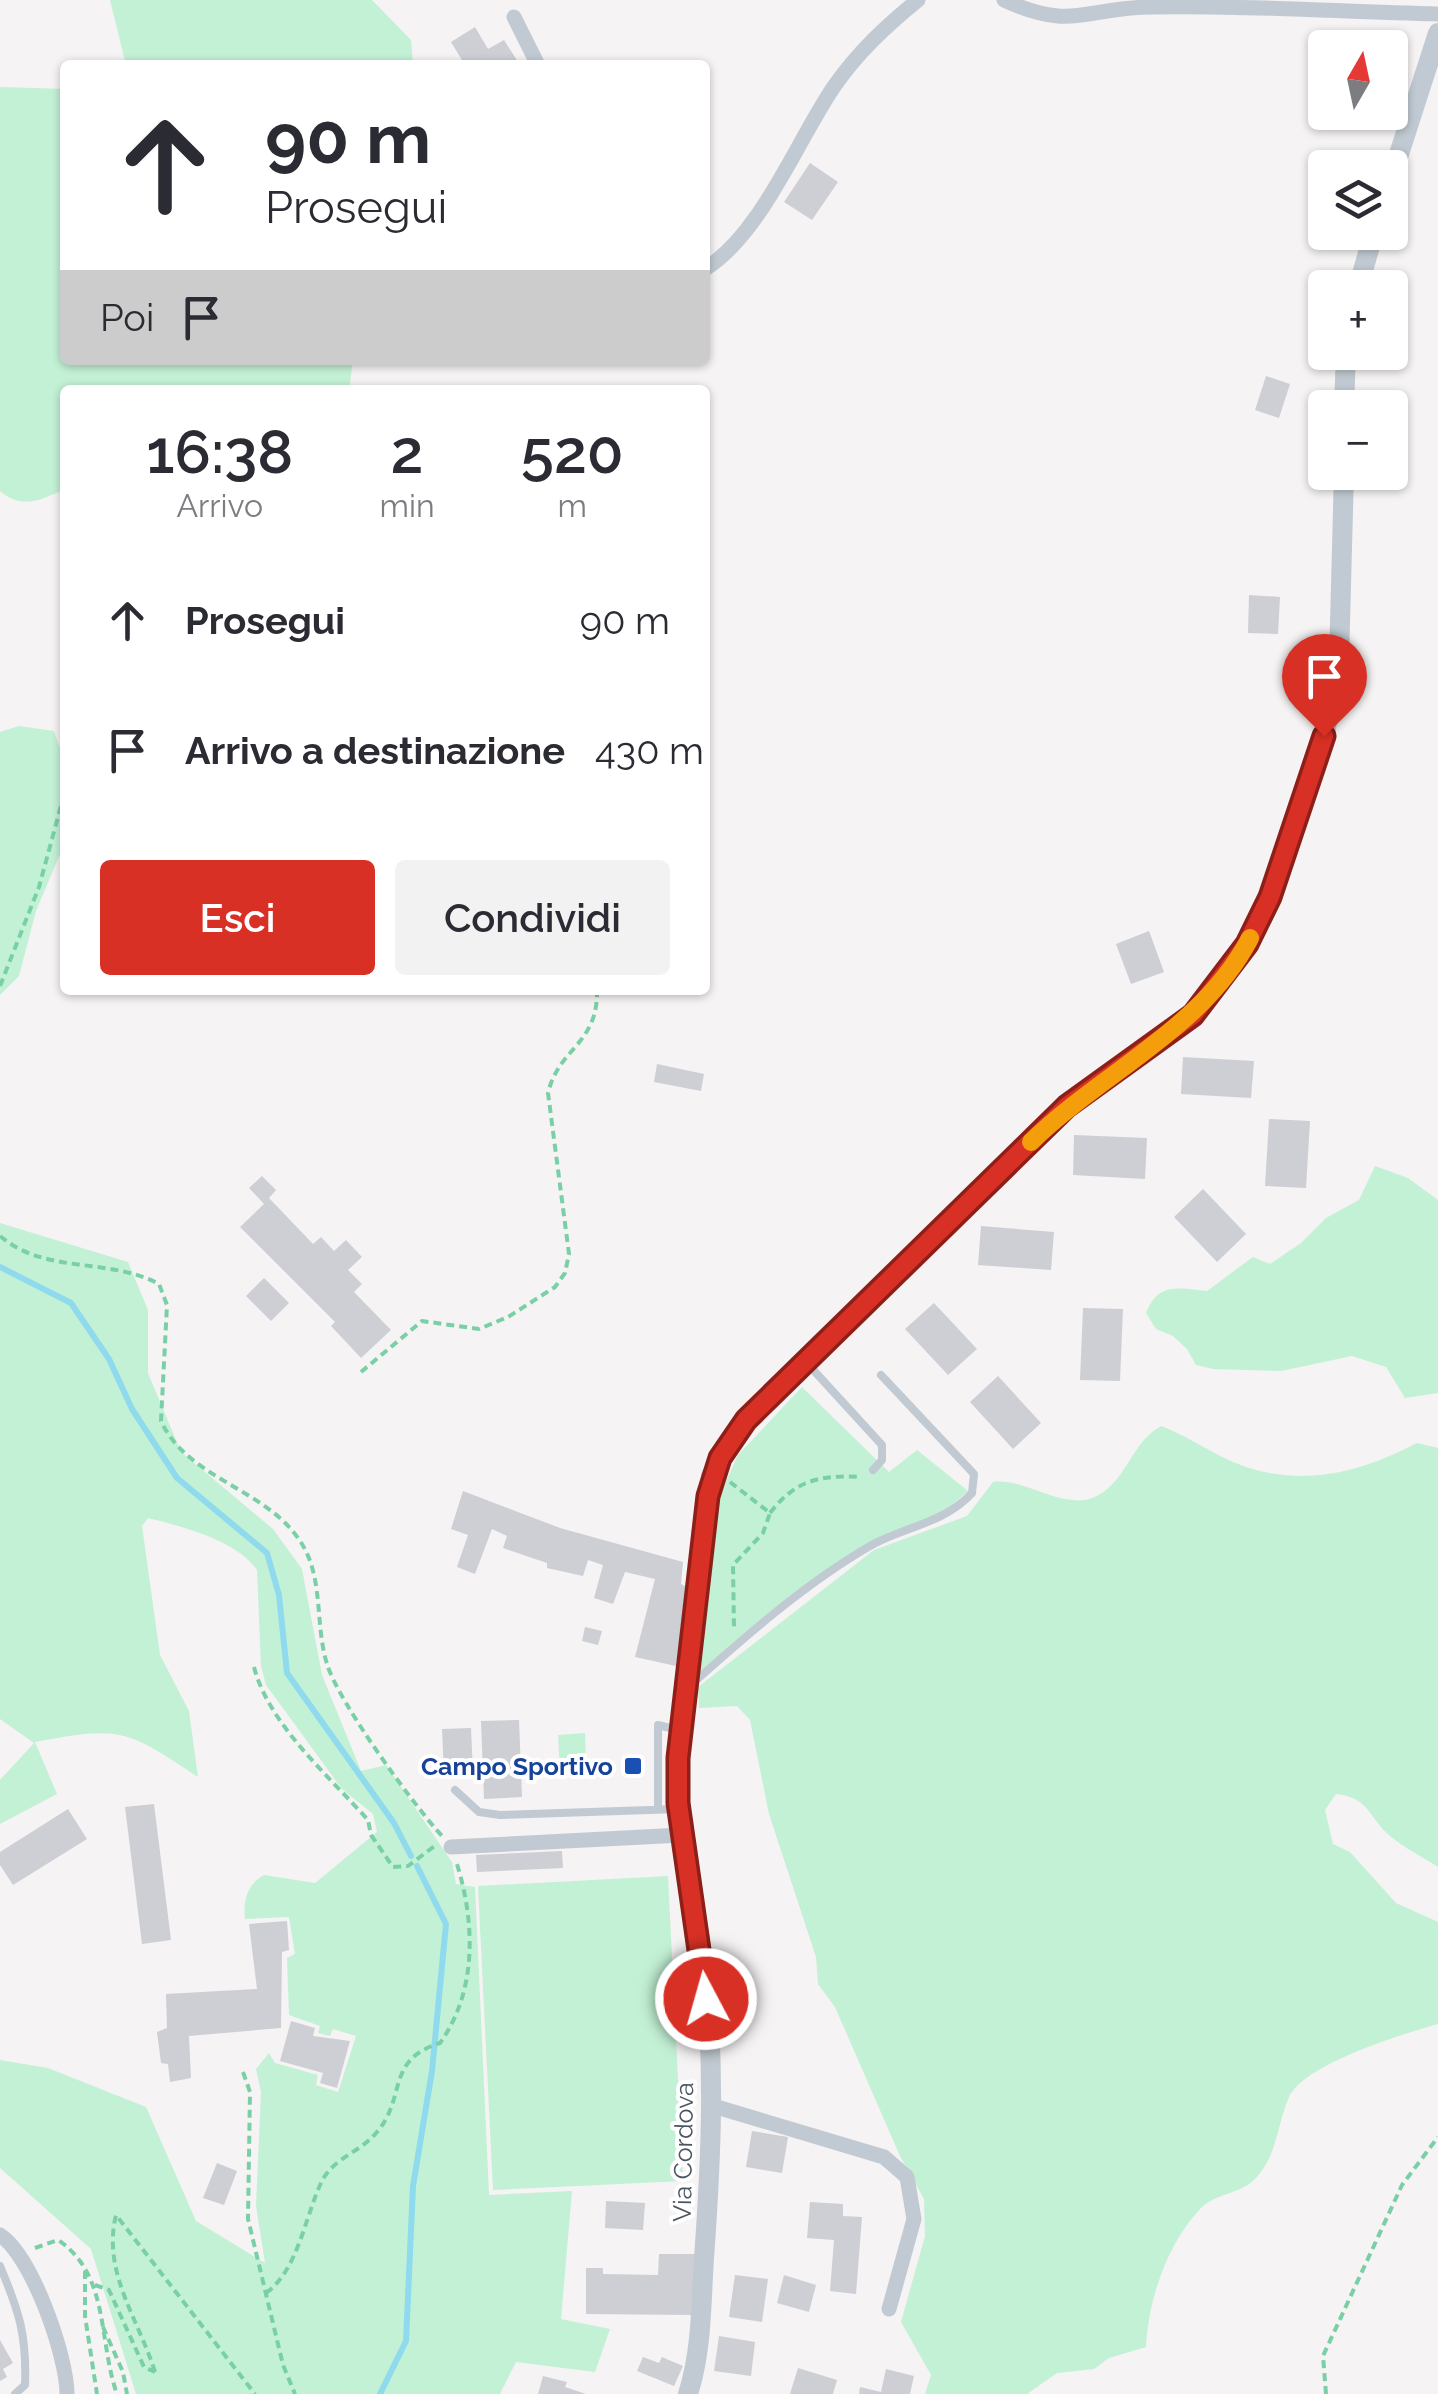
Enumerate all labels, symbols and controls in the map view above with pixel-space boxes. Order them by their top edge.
north arrow [1308,30,1408,130]
map controls [1308,30,1408,490]
text: 90 m [265,97,431,179]
icon: ahead [100,100,230,230]
button: layers [1308,150,1408,250]
text: Prosegui [265,181,447,234]
button: + [1308,270,1408,370]
icon: arrive [174,290,229,345]
text: Poi [100,295,154,340]
button: − [1308,390,1408,490]
text: 16:38 [146,417,293,487]
text: 2 [391,417,424,487]
text: 520 [521,417,624,487]
text: Arrivo [176,487,263,524]
text: min [380,487,435,524]
text: m [558,487,587,524]
icon: ahead [100,593,155,648]
text: Prosegui [185,598,345,643]
text: 90 m [580,598,670,643]
pin [1282,634,1367,737]
icon: arrive [1297,649,1352,704]
icon: arrive [100,723,155,778]
text: Arrivo a destinazione [185,728,565,773]
text: 430 m [595,728,704,773]
button: Esci [100,860,375,975]
button: Condividi [395,860,670,975]
place label: Campo Sportivo [421,1751,613,1781]
marker: Campo Sportivo [622,1755,644,1777]
position arrow [654,1947,758,2051]
street label: Via Cordova [667,2082,699,2222]

